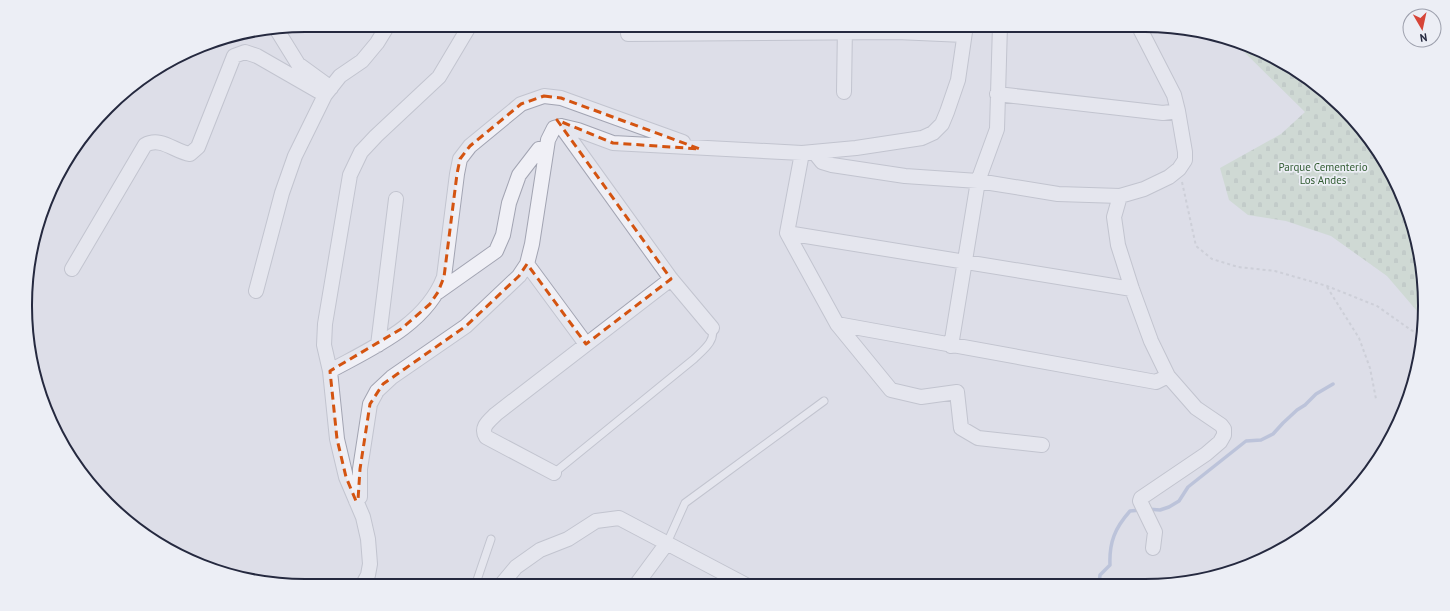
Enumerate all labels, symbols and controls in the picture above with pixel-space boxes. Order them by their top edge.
north arrow [1402,8,1442,48]
text: N [1419,30,1428,45]
park label: Parque Cementerio Los Andes [1278,160,1368,187]

